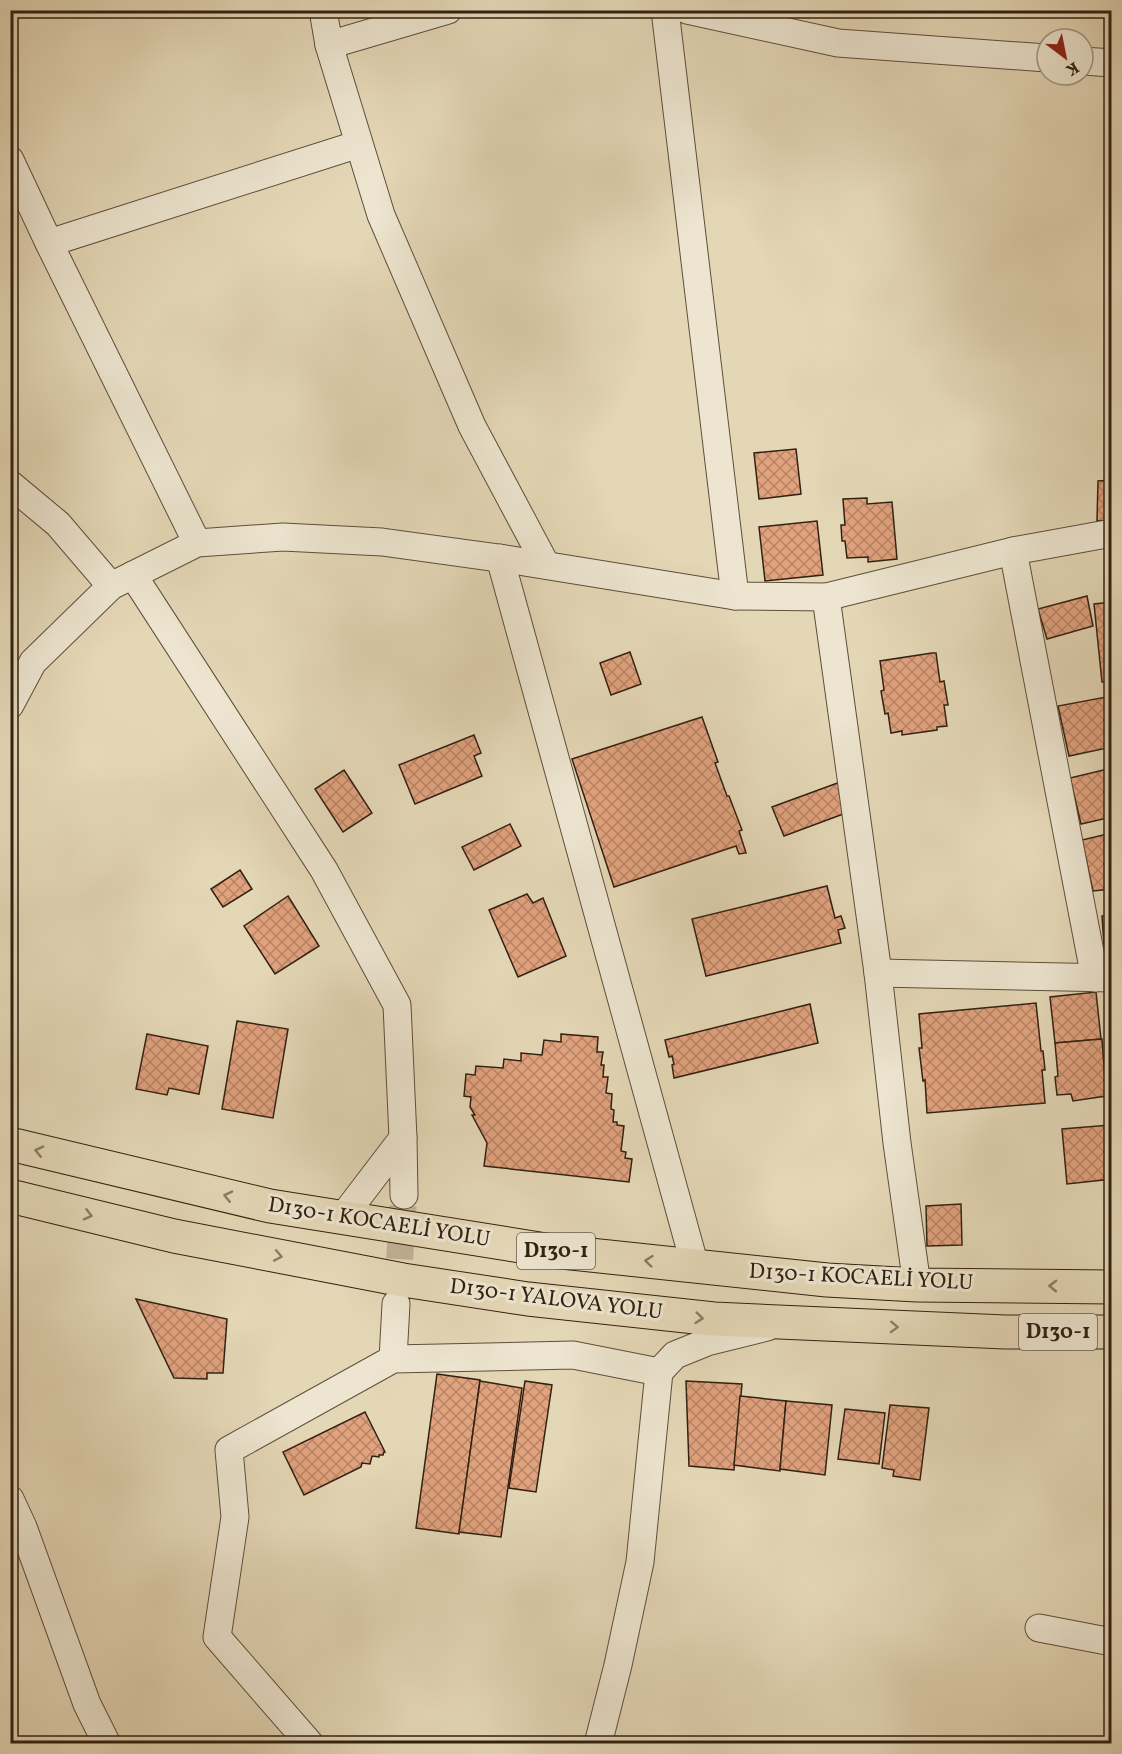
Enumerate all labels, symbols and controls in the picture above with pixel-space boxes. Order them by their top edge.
north arrow [1035,27,1095,87]
text: K [1061,56,1083,81]
one-way arrow [34,1145,44,1158]
street label: D130-1 KOCAELİ YOLU [266,1190,492,1256]
one-way arrow [224,1191,234,1204]
one-way arrow [82,1207,92,1220]
road number: D130-1 [517,1233,595,1269]
one-way arrow [273,1249,283,1262]
one-way arrow [645,1255,654,1268]
street label: D130-1 KOCAELİ YOLU [748,1257,974,1299]
street label: D130-1 YALOVA YOLU [448,1272,664,1328]
one-way arrow [1049,1280,1058,1292]
one-way arrow [695,1311,704,1323]
road number: D130-1 [1019,1314,1097,1350]
one-way arrow [890,1321,899,1334]

